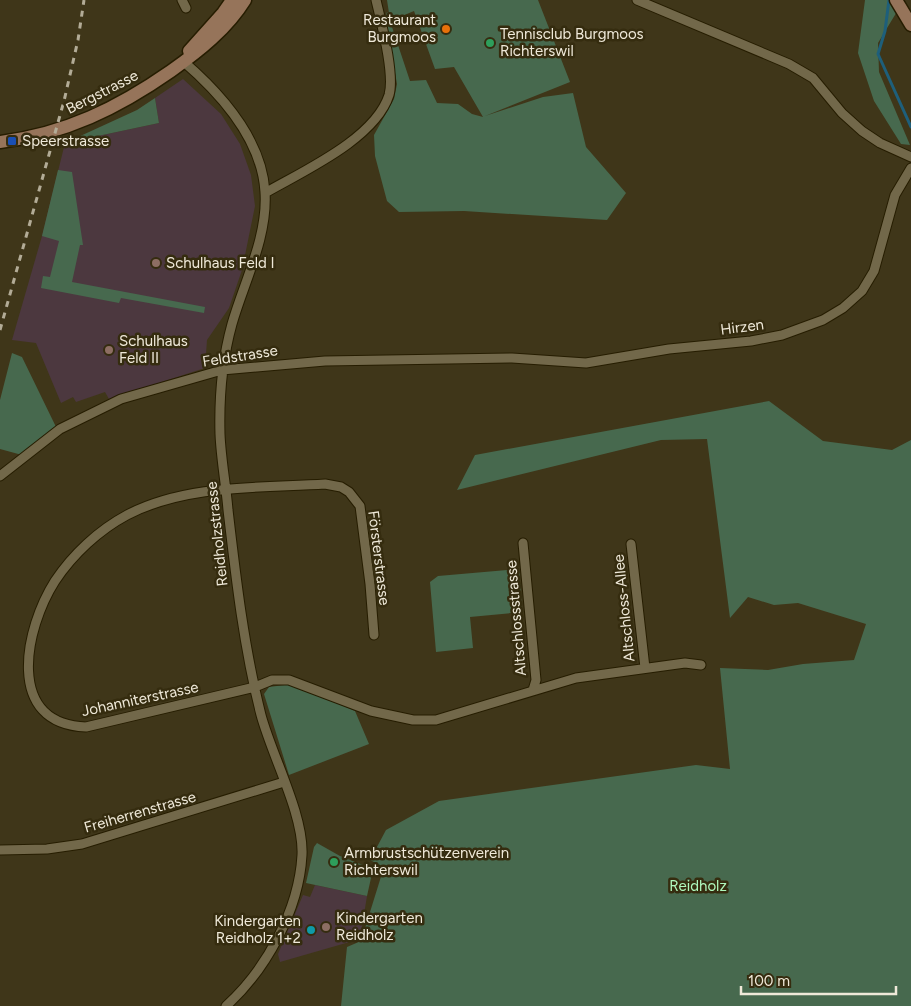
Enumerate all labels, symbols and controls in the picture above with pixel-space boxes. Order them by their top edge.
place label: Restaurant Burgmoos [363,11,436,46]
marker: Restaurant Burgmoos [440,23,452,35]
place label: Tennisclub Burgmoos Richterswil [500,25,644,60]
marker: Tennisclub Burgmoos Richterswil [484,37,496,49]
street label: Bergstrasse [63,66,141,118]
place label: Speerstrasse [22,132,109,150]
marker: Speerstrasse [6,135,18,147]
place label: Schulhaus Feld I [166,254,275,272]
marker: Schulhaus Feld I [150,257,162,269]
street label: Hirzen [719,315,765,339]
place label: Schulhaus Feld II [119,332,188,367]
street label: Feldstrasse [201,341,279,371]
marker: Schulhaus Feld II [103,344,115,356]
street label: Reidholzstrasse [203,481,231,587]
street label: Försterstrasse [364,510,394,606]
street label: Altschloss-Allee [609,553,639,663]
street label: Altschlossstrasse [502,559,530,677]
street label: Johanniterstrasse [80,678,200,720]
street label: Freiherrenstrasse [82,787,198,837]
place label: Armbrustschützenverein Richterswil [344,844,509,879]
marker: Armbrustschützenverein Richterswil [328,856,340,868]
park label: Reidholz [669,877,727,895]
place label: Kindergarten Reidholz [336,909,423,944]
place label: Kindergarten Reidholz 1+2 [214,912,301,947]
marker: Kindergarten Reidholz [320,921,332,933]
marker: Kindergarten Reidholz 1+2 [305,924,317,936]
scale bar [741,964,896,996]
text: 100 m [748,972,790,990]

